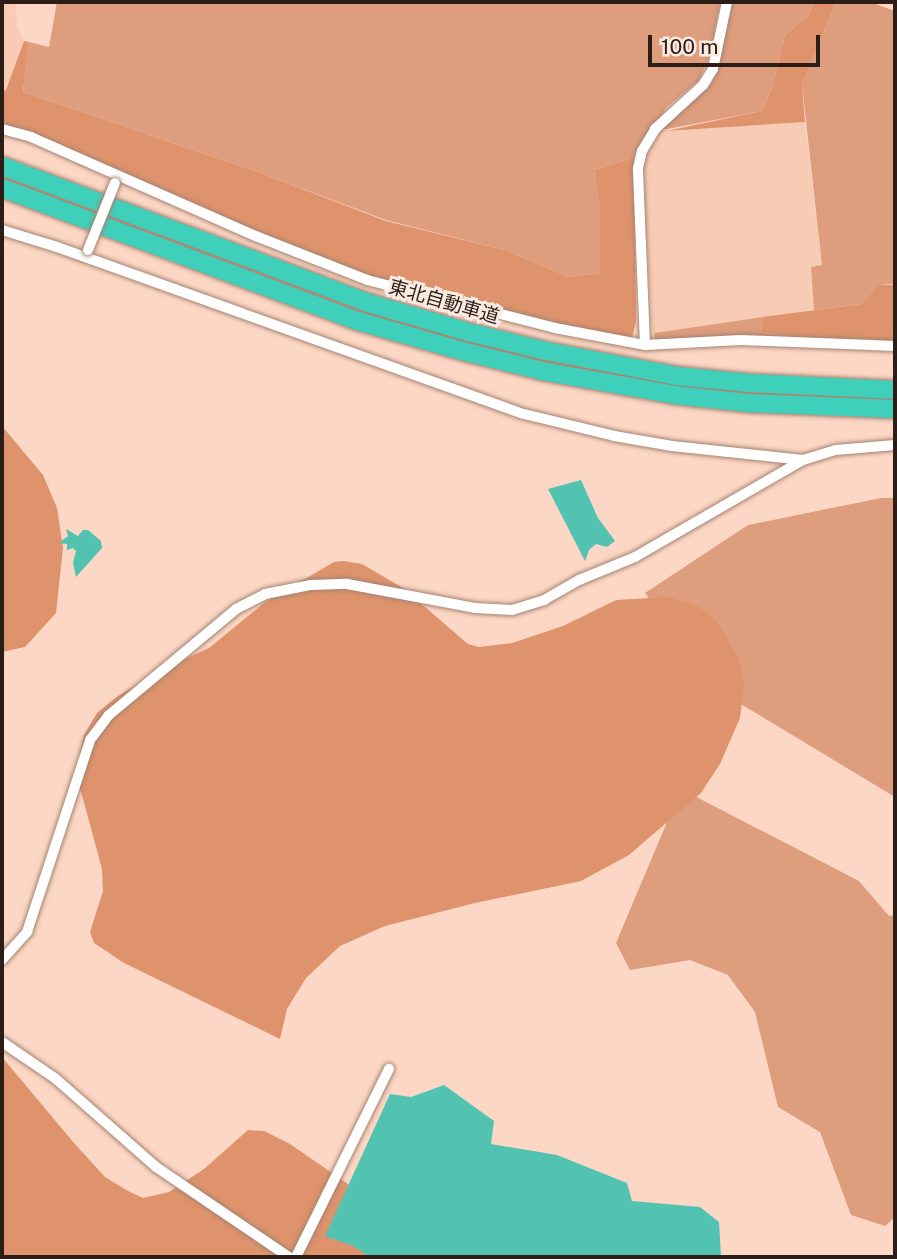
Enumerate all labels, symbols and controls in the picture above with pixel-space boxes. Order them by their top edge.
scale bar [652,21,824,65]
text: 100 m [661,34,718,59]
street label: 東北自動車道 [386,275,502,329]

